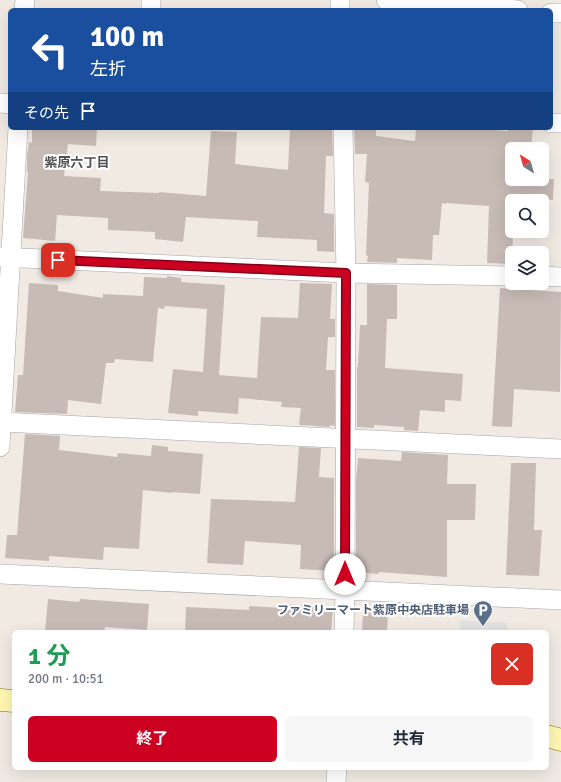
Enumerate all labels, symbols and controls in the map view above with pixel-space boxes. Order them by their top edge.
text: 100 m [90,20,164,54]
icon: left [24,24,76,76]
text: 左折 [90,58,126,80]
icon: arrive [77,100,99,122]
text: その先 [24,104,69,122]
north arrow [505,142,549,186]
map controls [505,142,549,290]
district label: 紫原六丁目 [44,155,110,171]
button: search [505,194,549,238]
pin [41,243,75,277]
button: layers [505,246,549,290]
icon: arrive [47,249,69,271]
position arrow [324,553,366,595]
parking icon: ファミリーマート紫原中央店駐車場 [472,599,494,627]
place label: ファミリーマート紫原中央店駐車場 [277,603,469,618]
text: 1 分 [28,641,70,671]
button: close [491,643,533,685]
text: 200 m · 10:51 [28,671,104,687]
button: 終了 [28,716,277,762]
button: 共有 [285,716,533,762]

